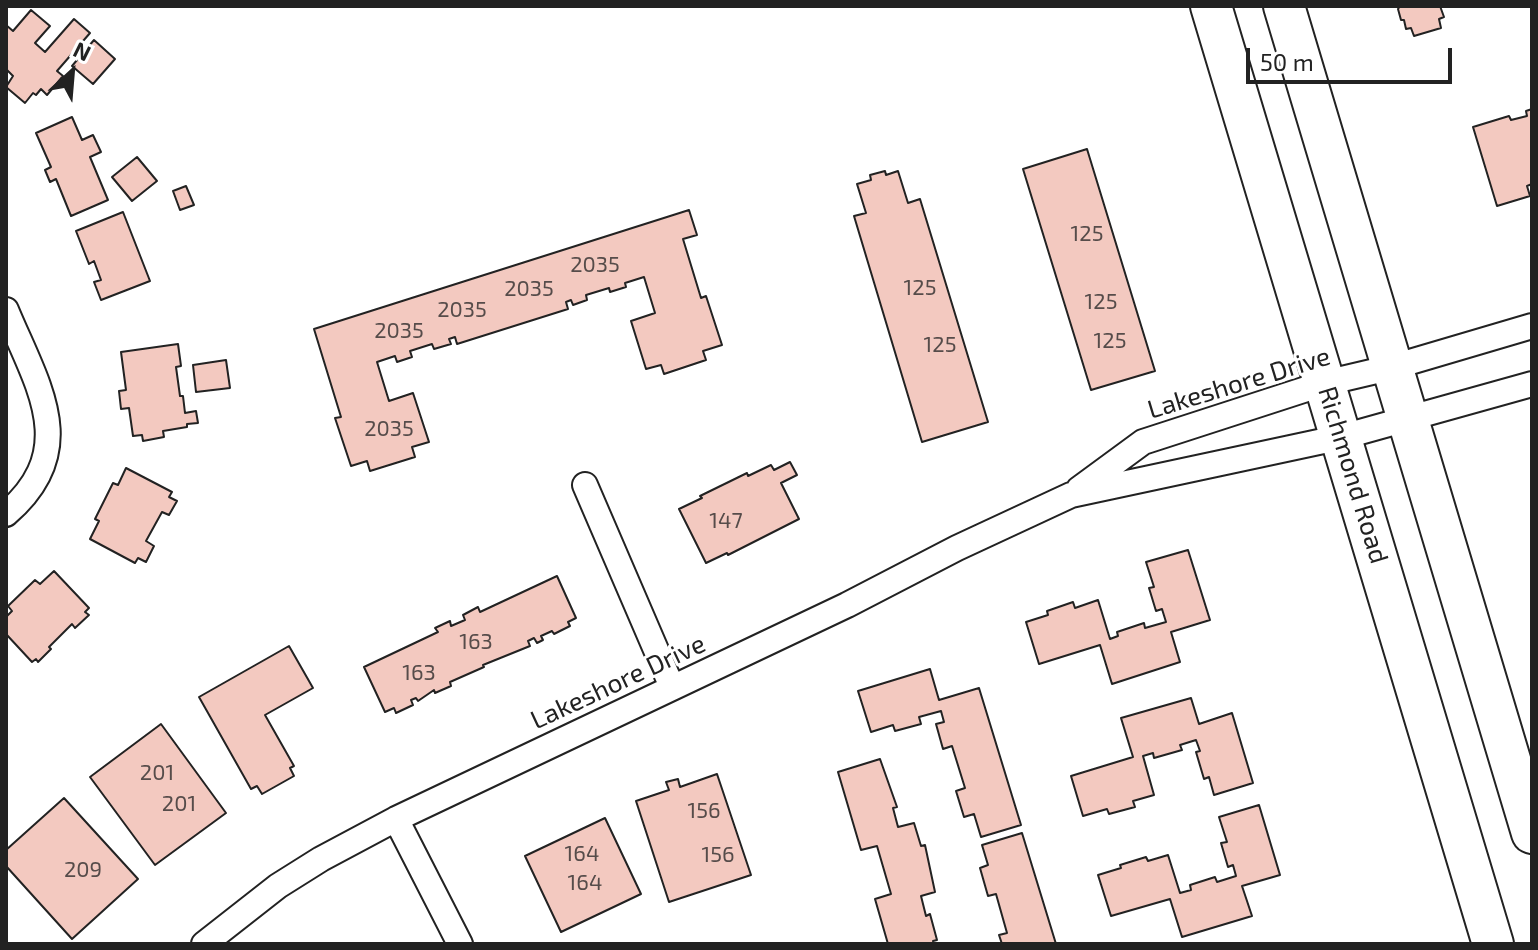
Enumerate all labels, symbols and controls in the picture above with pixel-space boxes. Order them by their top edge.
north arrow [32,32,112,112]
scale bar [1250,32,1456,82]
text: N [70,35,95,66]
text: 50 m [1260,47,1314,76]
house number: 125 [1071,221,1103,247]
house number: 2035 [570,252,620,278]
house number: 125 [904,275,936,301]
house number: 2035 [504,276,554,302]
house number: 125 [1085,289,1117,315]
house number: 2035 [437,297,487,323]
house number: 2035 [374,318,424,344]
house number: 125 [1094,328,1126,354]
house number: 125 [924,332,956,358]
street label: Lakeshore Drive [1144,340,1334,426]
street label: Richmond Road [1311,383,1395,567]
house number: 2035 [364,416,414,442]
house number: 147 [709,508,743,534]
street label: Lakeshore Drive [526,628,710,736]
house number: 163 [459,629,493,655]
house number: 163 [402,660,436,686]
house number: 201 [140,760,174,786]
house number: 201 [162,791,196,817]
house number: 156 [687,798,721,824]
house number: 164 [565,841,599,867]
house number: 156 [701,842,735,868]
house number: 209 [64,857,102,883]
house number: 164 [568,870,602,896]

